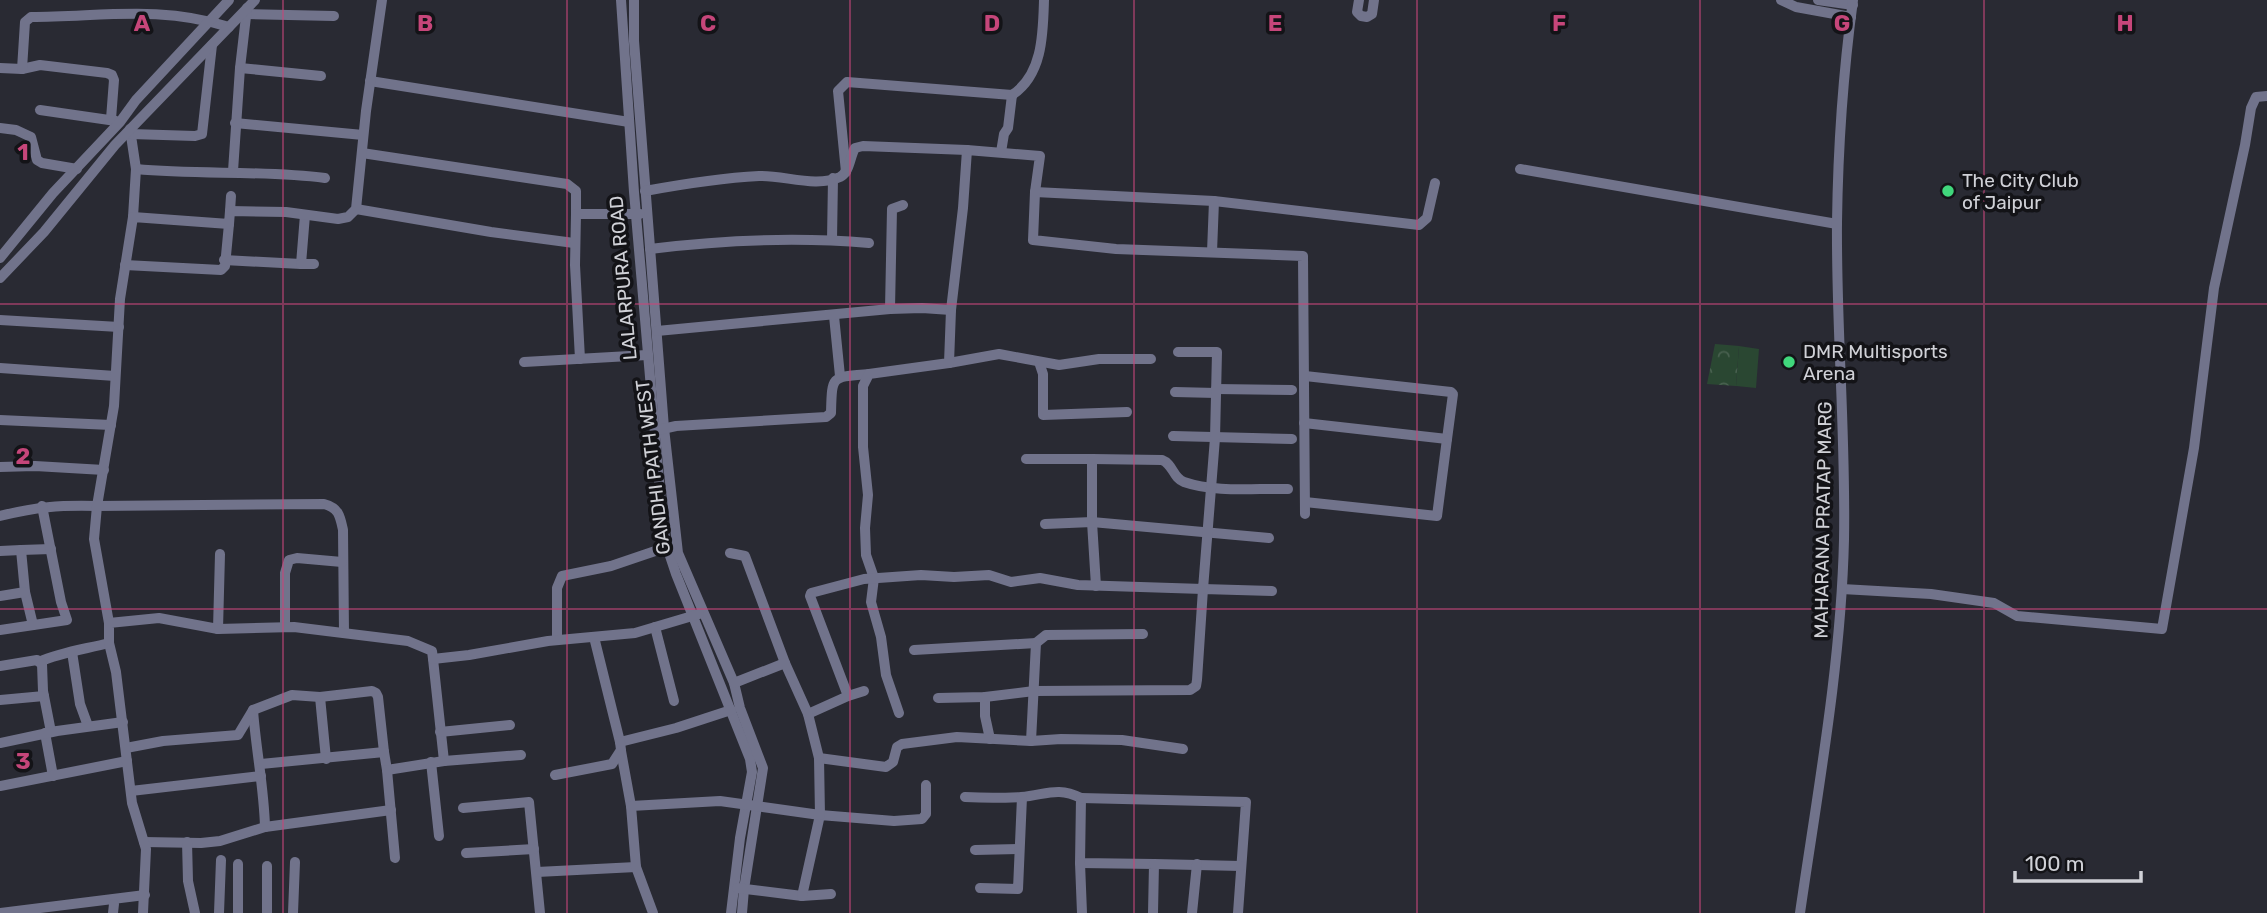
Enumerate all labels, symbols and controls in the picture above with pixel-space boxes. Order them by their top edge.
text: A [134,9,151,37]
text: B [417,9,433,37]
text: C [700,9,716,37]
text: D [984,9,1000,37]
text: E [1268,9,1282,37]
text: F [1552,9,1566,37]
text: G [1834,9,1850,37]
text: H [2116,9,2134,37]
text: 1 [17,138,29,166]
place label: The City Club of Jaipur [1962,169,2079,214]
marker: The City Club of Jaipur [1940,183,1956,199]
street label: LALARPURA ROAD [604,195,642,361]
place label: DMR Multisports Arena [1803,340,1948,385]
marker: DMR Multisports Arena [1781,354,1797,370]
street label: GANDHI PATH WEST [631,378,675,556]
street label: MAHARANA PRATAP MARG [1809,401,1837,639]
text: 2 [16,442,30,470]
text: 3 [15,747,31,775]
scale bar [2015,839,2141,883]
text: 100 m [2025,851,2084,876]

